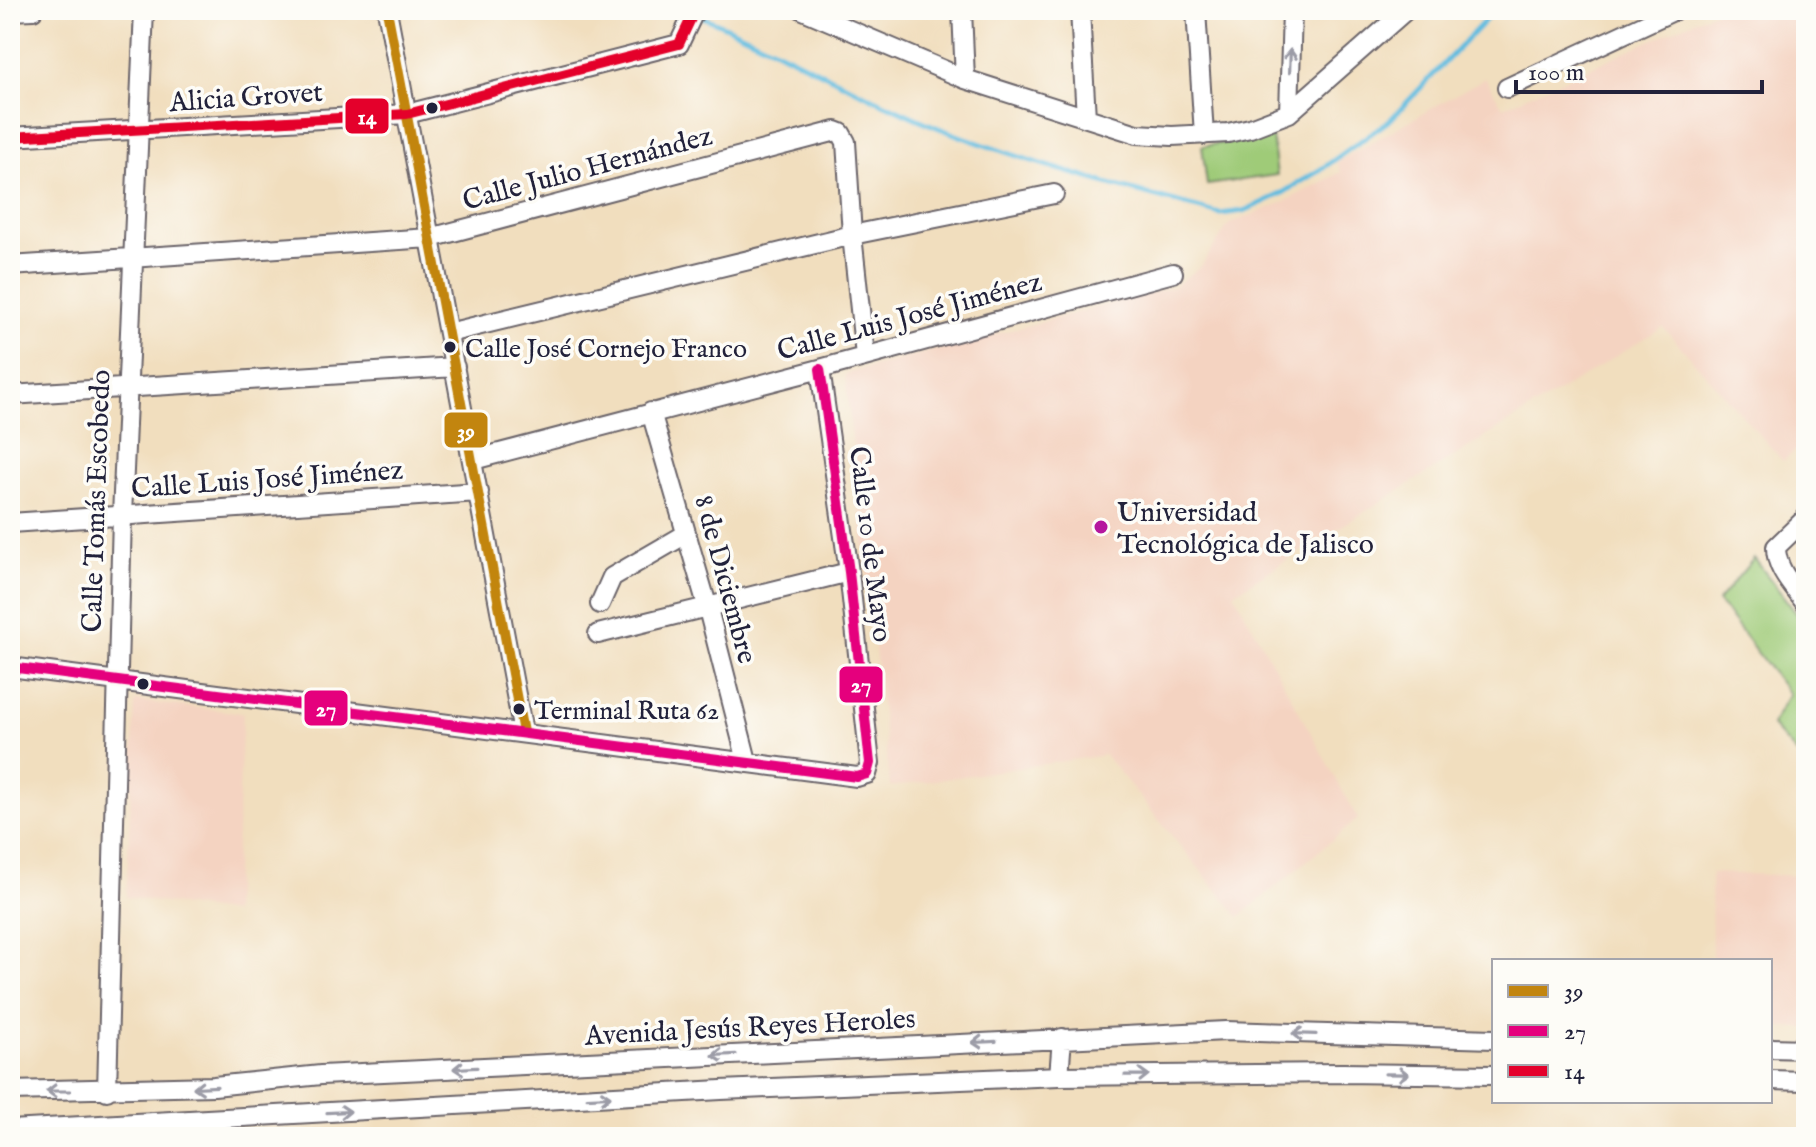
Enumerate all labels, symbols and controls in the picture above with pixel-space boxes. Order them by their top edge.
scale bar [1516,44,1762,94]
one-way arrow [1283,48,1298,75]
text: 100 m [1528,58,1584,89]
street label: Alicia Grovet [167,76,324,121]
line badge: 14 [344,97,390,135]
unlabelled marker [424,100,440,116]
text: 14 [358,104,378,132]
street label: Calle Julio Hernández [459,119,716,220]
street label: Calle Luis José Jiménez [773,265,1046,370]
place label: Calle José Cornejo Franco [465,333,747,366]
marker: Calle José Cornejo Franco [442,339,458,355]
street label: Calle Tomás Escobedo [75,369,120,633]
line badge: 39 [443,411,489,449]
text: 39 [457,418,475,446]
street label: Calle 10 de Mayo [840,444,899,644]
street label: Calle Luis José Jiménez [130,454,404,507]
street label: 8 de Diciembre [685,492,764,668]
place label: Universidad Tecnológica de Jalisco [1117,496,1374,563]
marker: Universidad Tecnológica de Jalisco [1092,518,1110,536]
line badge: 27 [838,665,884,704]
text: 27 [851,672,871,700]
unlabelled marker [135,676,151,692]
line badge: 27 [303,689,349,727]
place label: Terminal Ruta 62 [534,695,719,728]
text: 27 [316,696,336,724]
marker: Terminal Ruta 62 [511,701,527,717]
legend [1492,959,1772,1103]
text: 39 [1564,977,1583,1008]
street label: Avenida Jesús Reyes Heroles [583,1002,916,1055]
text: 27 [1564,1017,1586,1048]
one-way arrow [1291,1026,1318,1041]
one-way arrow [971,1035,998,1050]
one-way arrow [711,1048,738,1063]
text: 14 [1564,1057,1585,1088]
one-way arrow [452,1061,479,1076]
one-way arrow [1383,1066,1410,1081]
one-way arrow [1123,1067,1150,1083]
one-way arrow [192,1079,219,1094]
one-way arrow [45,1083,72,1099]
one-way arrow [585,1089,612,1104]
one-way arrow [326,1104,352,1119]

